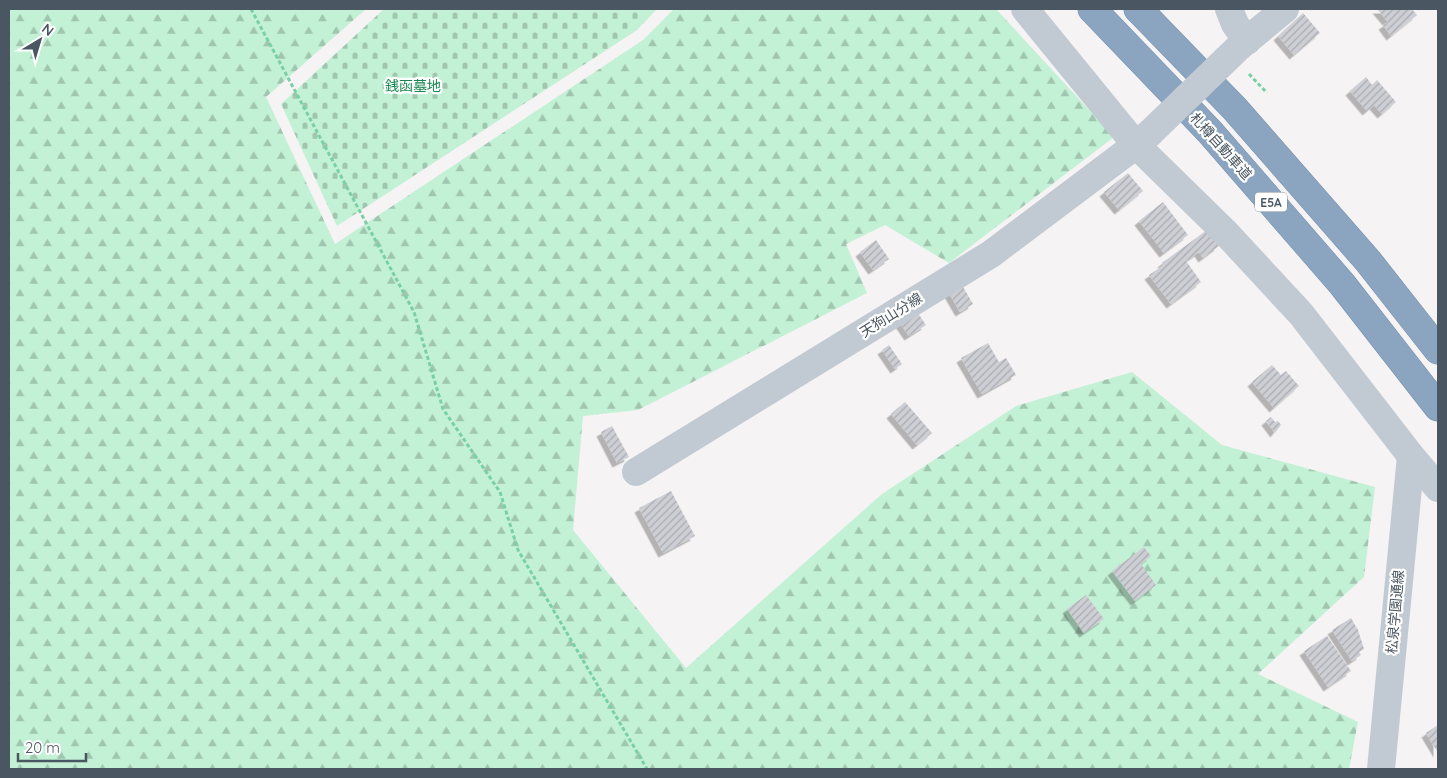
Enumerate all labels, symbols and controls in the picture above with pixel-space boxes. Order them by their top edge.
north arrow [15,15,65,65]
text: N [38,19,58,40]
park label: 銭函墓地 [385,77,441,95]
street label: 札樽自動車道 [1186,109,1256,183]
road number: E5A [1255,192,1287,212]
street label: 天狗山分線 [857,289,925,341]
street label: 松泉学園通線 [1382,569,1408,655]
scale bar [18,730,85,762]
text: 20 m [25,738,60,757]

